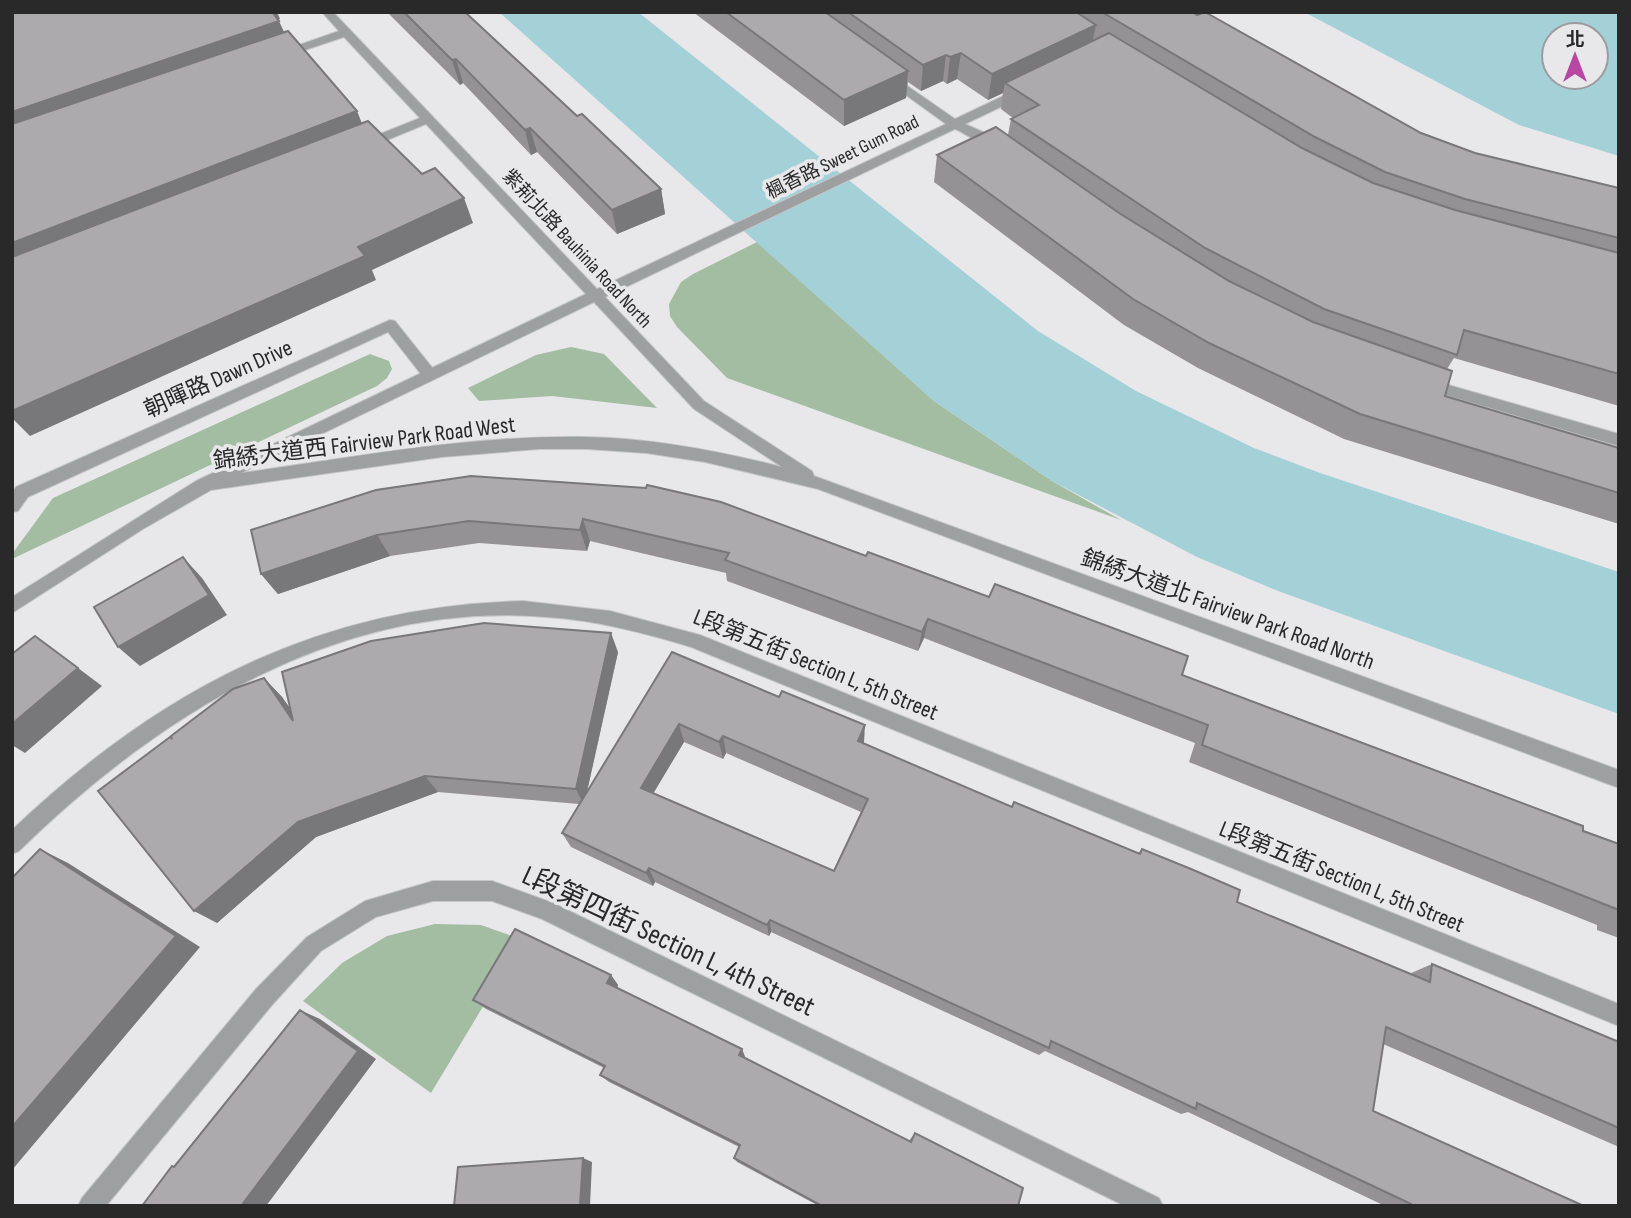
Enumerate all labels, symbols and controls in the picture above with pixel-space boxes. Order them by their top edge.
north arrow [1540,21,1610,91]
text: 北 [1565,29,1585,52]
street label: 楓香路 Sweet Gum Road [763,110,923,204]
street label: 紫荊北路 Bauhinia Road North [497,165,656,333]
street label: 朝暉路 Dawn Drive [140,334,297,424]
street label: 錦綉大道西 Fairview Park Road West [211,411,517,475]
street label: 錦綉大道北 Fairview Park Road North [1077,544,1378,676]
street label: L段第五街 Section L, 5th Street [689,603,942,727]
street label: L段第五街 Section L, 5th Street [1215,815,1468,939]
street label: L段第四街 Section L, 4th Street [517,859,820,1024]

